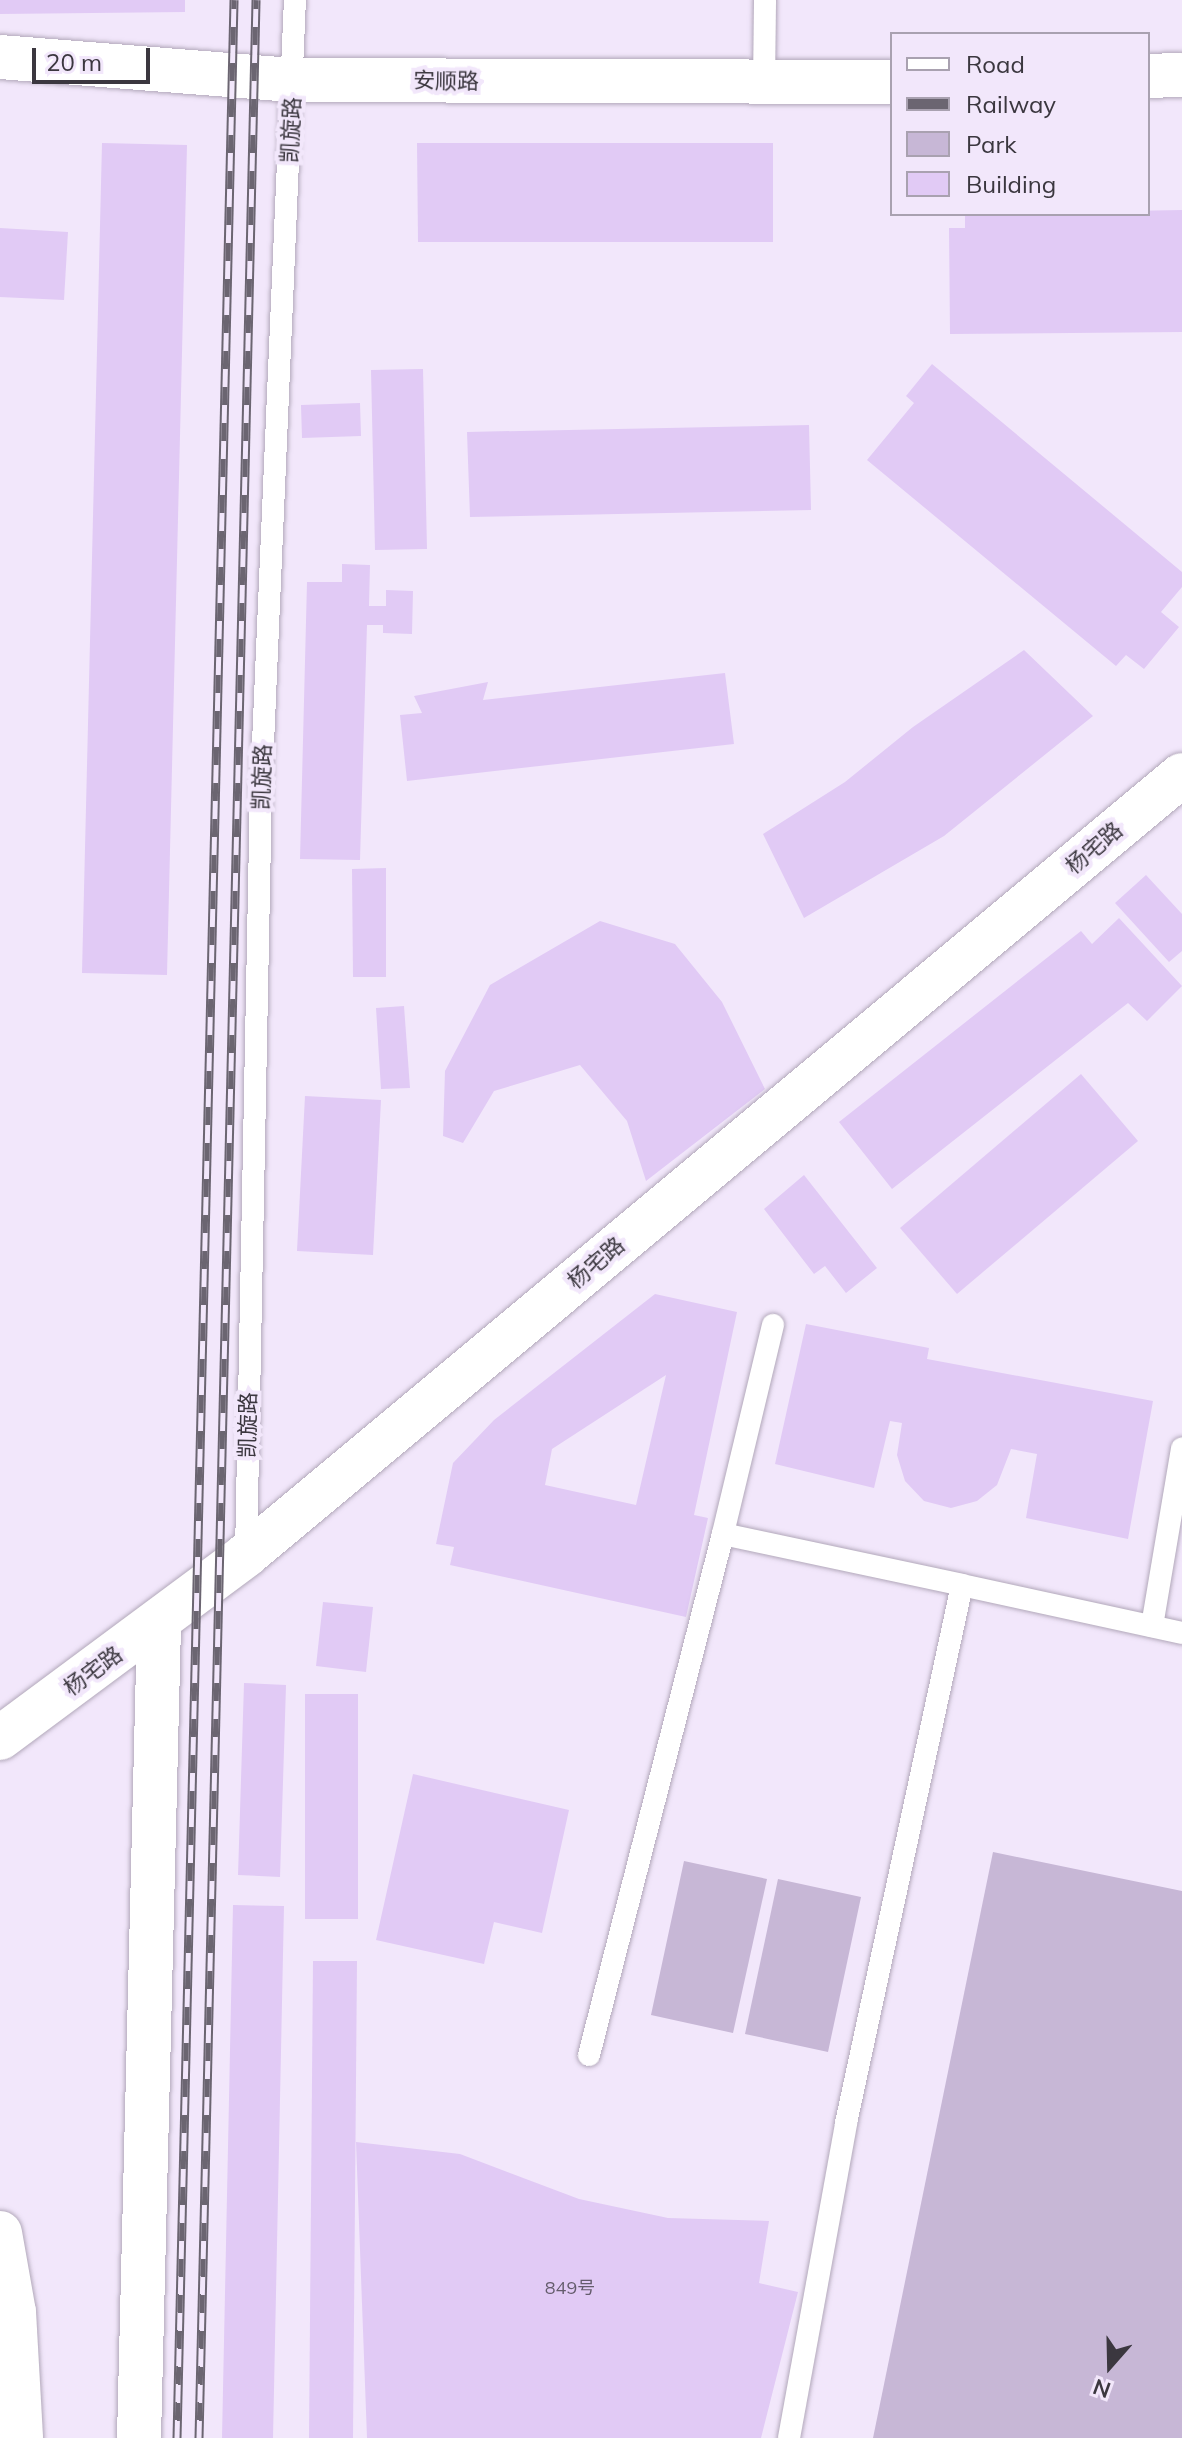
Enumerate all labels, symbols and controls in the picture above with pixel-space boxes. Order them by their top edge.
scale bar [36,32,154,82]
legend [890,32,1150,216]
text: 20 m [46,47,102,77]
text: Road [966,49,1025,79]
street label: 安顺路 [413,67,479,95]
text: Railway [966,89,1056,119]
street label: 凯旋路 [276,96,306,164]
text: Park [966,129,1017,159]
text: Building [966,169,1056,199]
street label: 凯旋路 [248,744,276,810]
street label: 杨宅路 [1060,817,1128,879]
street label: 杨宅路 [562,1232,630,1294]
street label: 凯旋路 [234,1392,262,1458]
street label: 杨宅路 [59,1641,127,1701]
house number: 849号 [545,2277,595,2299]
north arrow [1070,2326,1150,2406]
text: N [1089,2373,1114,2405]

